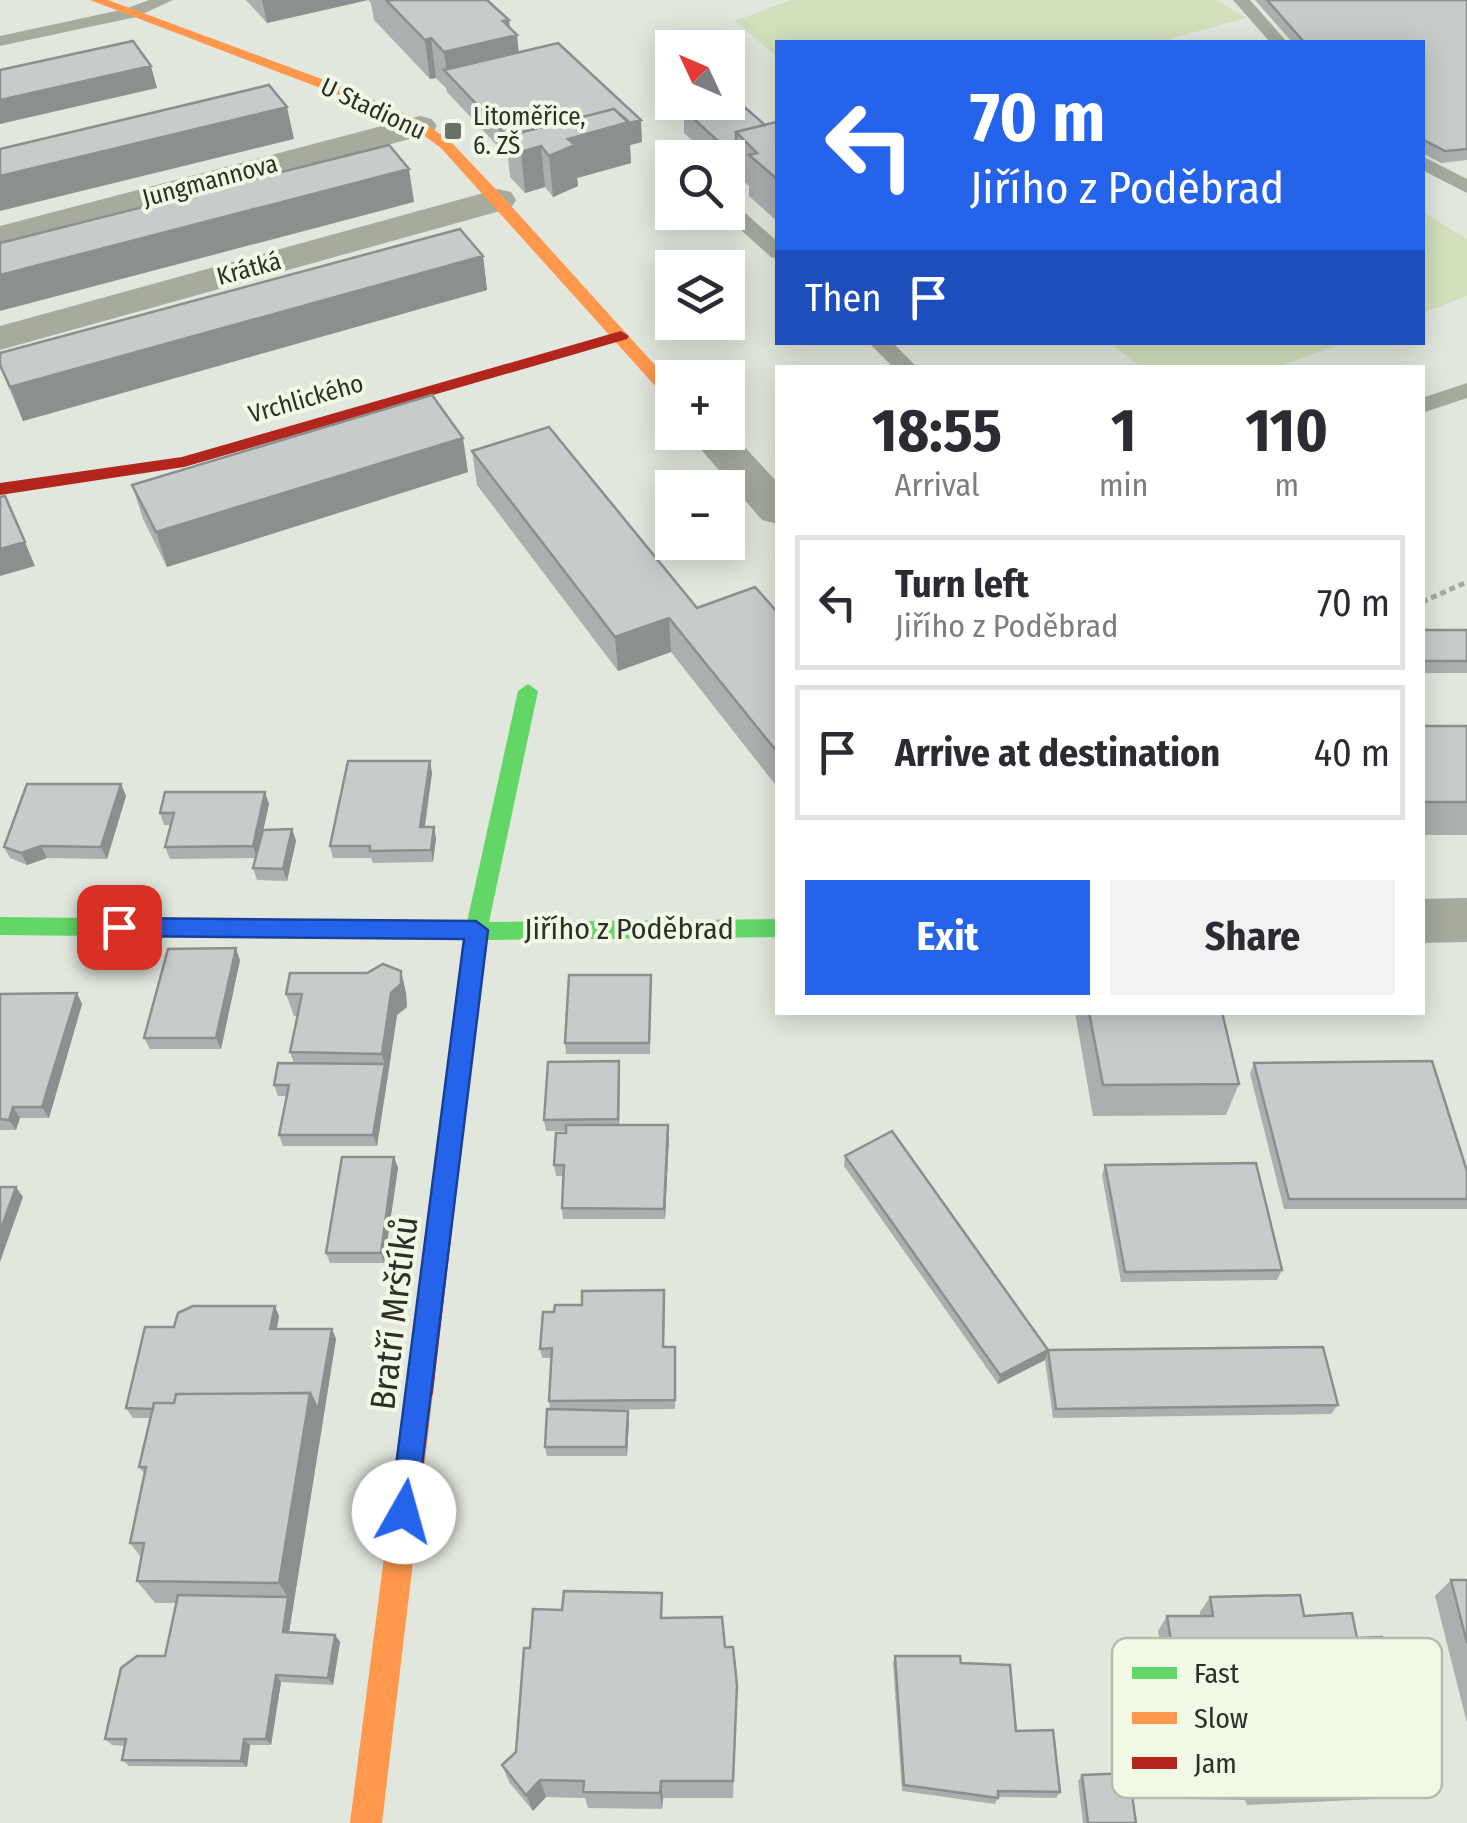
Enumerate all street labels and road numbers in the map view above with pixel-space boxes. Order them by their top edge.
street label: U Stadionu [316,72,430,146]
street label: Jungmannova [139,149,281,213]
street label: Krátká [214,246,284,292]
street label: Vrchlického [245,368,367,430]
street label: Jiřího z Poděbrad [524,911,734,947]
street label: Bratří Mrštíků [361,1214,427,1412]

